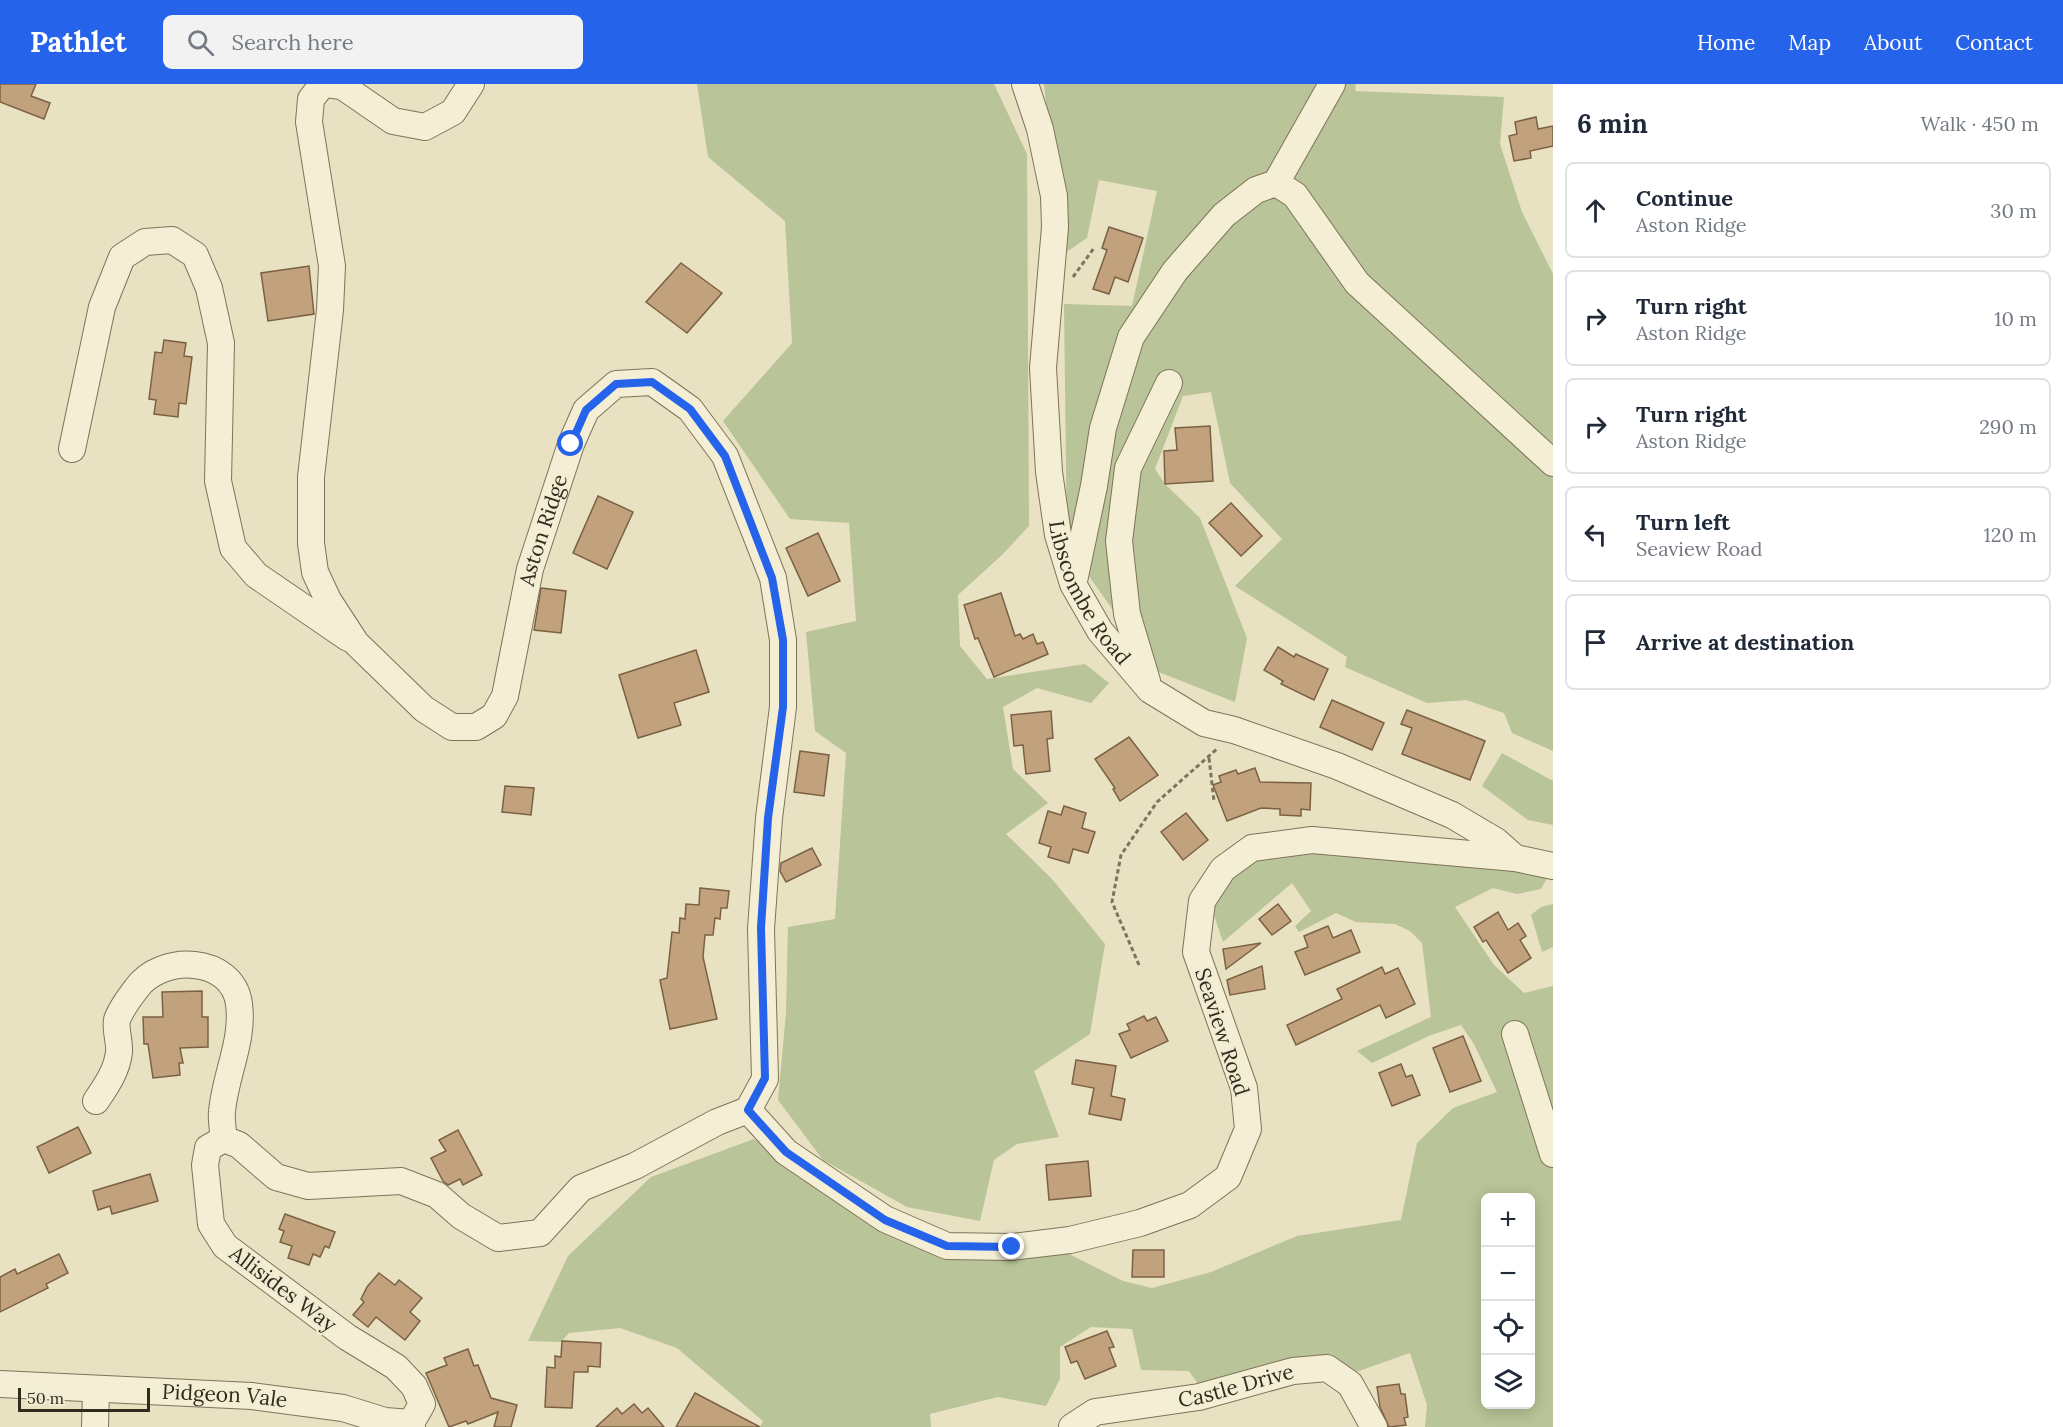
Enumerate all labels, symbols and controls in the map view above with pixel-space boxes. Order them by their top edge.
search box [163,15,583,69]
text: Pathlet [30,24,127,60]
icon: search [184,26,217,59]
text: Search here [232,28,354,56]
text: Home [1697,29,1755,56]
text: Map [1788,29,1831,56]
text: About [1864,29,1922,56]
text: Contact [1955,29,2033,56]
text: 6 min [1577,107,1648,140]
text: Walk · 450 m [1921,111,2039,136]
text: Continue [1636,184,1733,212]
icon: ahead [1579,194,1612,227]
text: 30 m [1990,198,2037,223]
text: Aston Ridge [1636,212,1747,237]
text: Turn right [1636,292,1747,320]
icon: right [1579,302,1612,335]
text: 10 m [1994,306,2037,331]
text: Aston Ridge [1636,320,1747,345]
text: Turn right [1636,400,1747,428]
icon: right [1579,410,1612,443]
text: 290 m [1979,414,2037,439]
text: Aston Ridge [1636,428,1747,453]
route start [557,430,583,456]
street label: Aston Ridge [513,471,573,589]
text: Turn left [1636,508,1730,536]
icon: left [1579,518,1612,551]
street label: Libscombe Road [1043,519,1137,670]
text: 120 m [1983,522,2037,547]
text: Seaview Road [1636,536,1762,561]
icon: arrive [1579,626,1612,659]
text: Arrive at destination [1636,628,1854,656]
street label: Seaview Road [1189,965,1256,1099]
map controls [1481,1193,1535,1409]
button: + [1481,1193,1535,1247]
route end [998,1233,1024,1259]
street label: Allisides Way [224,1239,342,1338]
button: − [1481,1247,1535,1301]
button: locate [1481,1301,1535,1355]
button: layers [1481,1355,1535,1409]
street label: Castle Drive [1176,1357,1297,1413]
street label: Pidgeon Vale [161,1378,289,1414]
scale bar [18,1385,150,1412]
text: 50 m [27,1388,64,1408]

